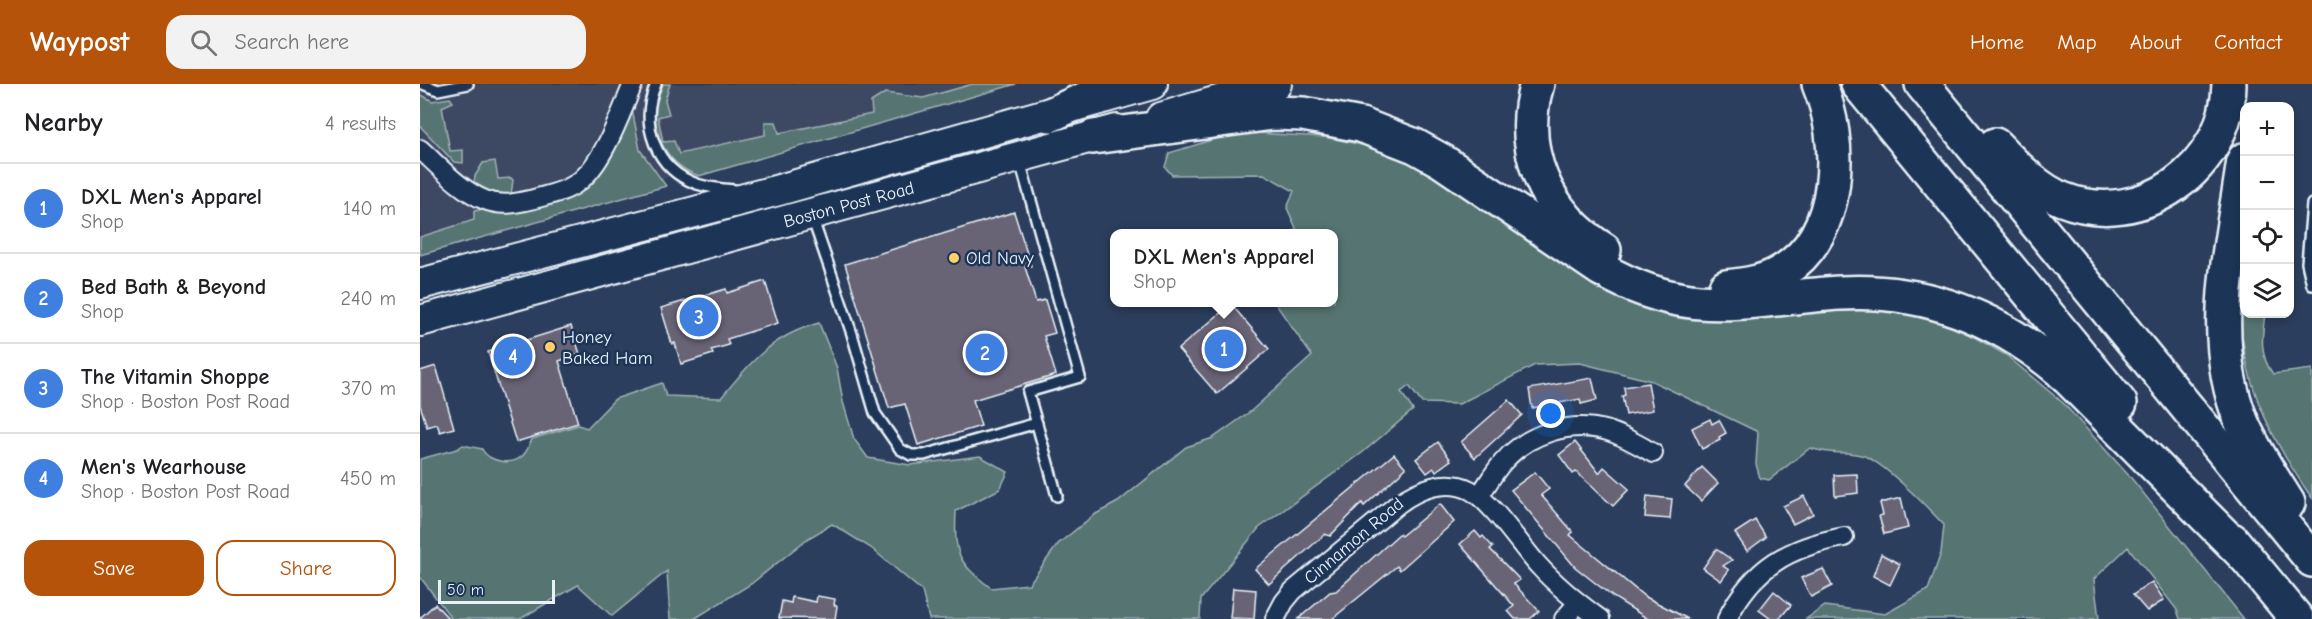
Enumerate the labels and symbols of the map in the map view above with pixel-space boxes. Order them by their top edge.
street label: Boston Post Road [781,177,917,233]
place label: Old Navy [966,248,1035,269]
marker: Old Navy [947,251,961,265]
pin: 3 [680,294,718,340]
pin: 1 [1204,326,1244,372]
place label: Honey Baked Ham [562,327,653,369]
pin: 2 [966,330,1004,376]
pin: 4 [494,334,532,378]
marker: Honey Baked Ham [543,340,557,354]
your location [1536,399,1565,428]
street label: Cinnamon Road [1300,493,1408,589]
scale bar [438,577,555,604]

